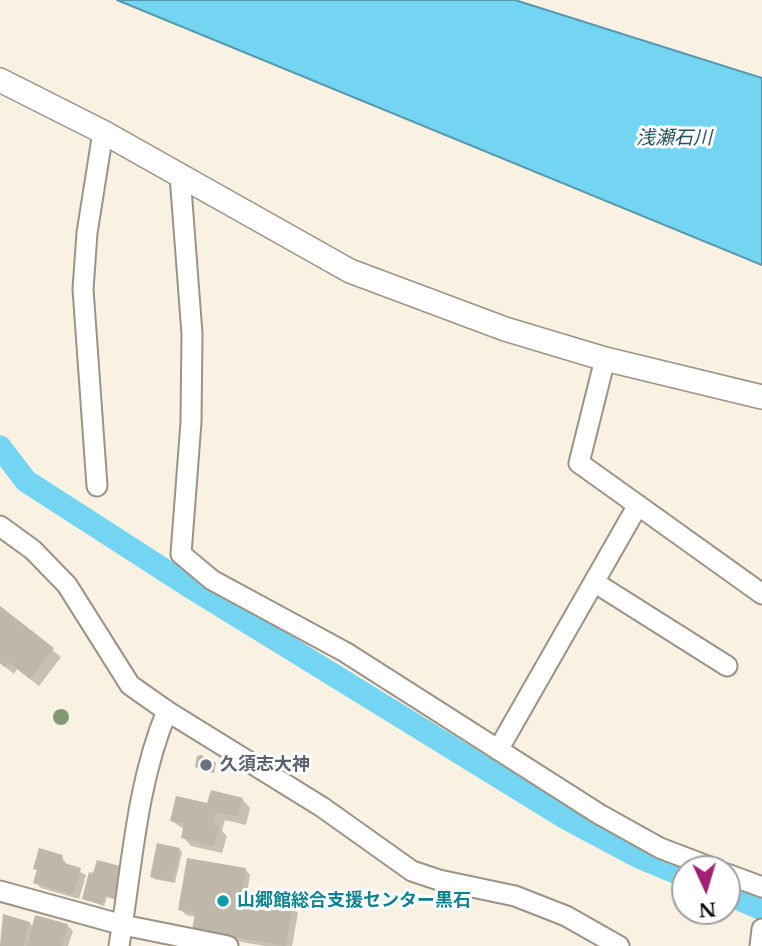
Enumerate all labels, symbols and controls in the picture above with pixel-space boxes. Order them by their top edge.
water label: 浅瀬石川 [636,128,712,150]
place label: 久須志大神 [220,754,310,776]
marker: 久須志大神 [198,757,214,773]
north arrow [671,855,741,925]
place label: 山郷館総合支援センター黒石 [237,890,471,912]
marker: 山郷館総合支援センター黒石 [215,893,231,909]
text: N [698,897,717,922]

